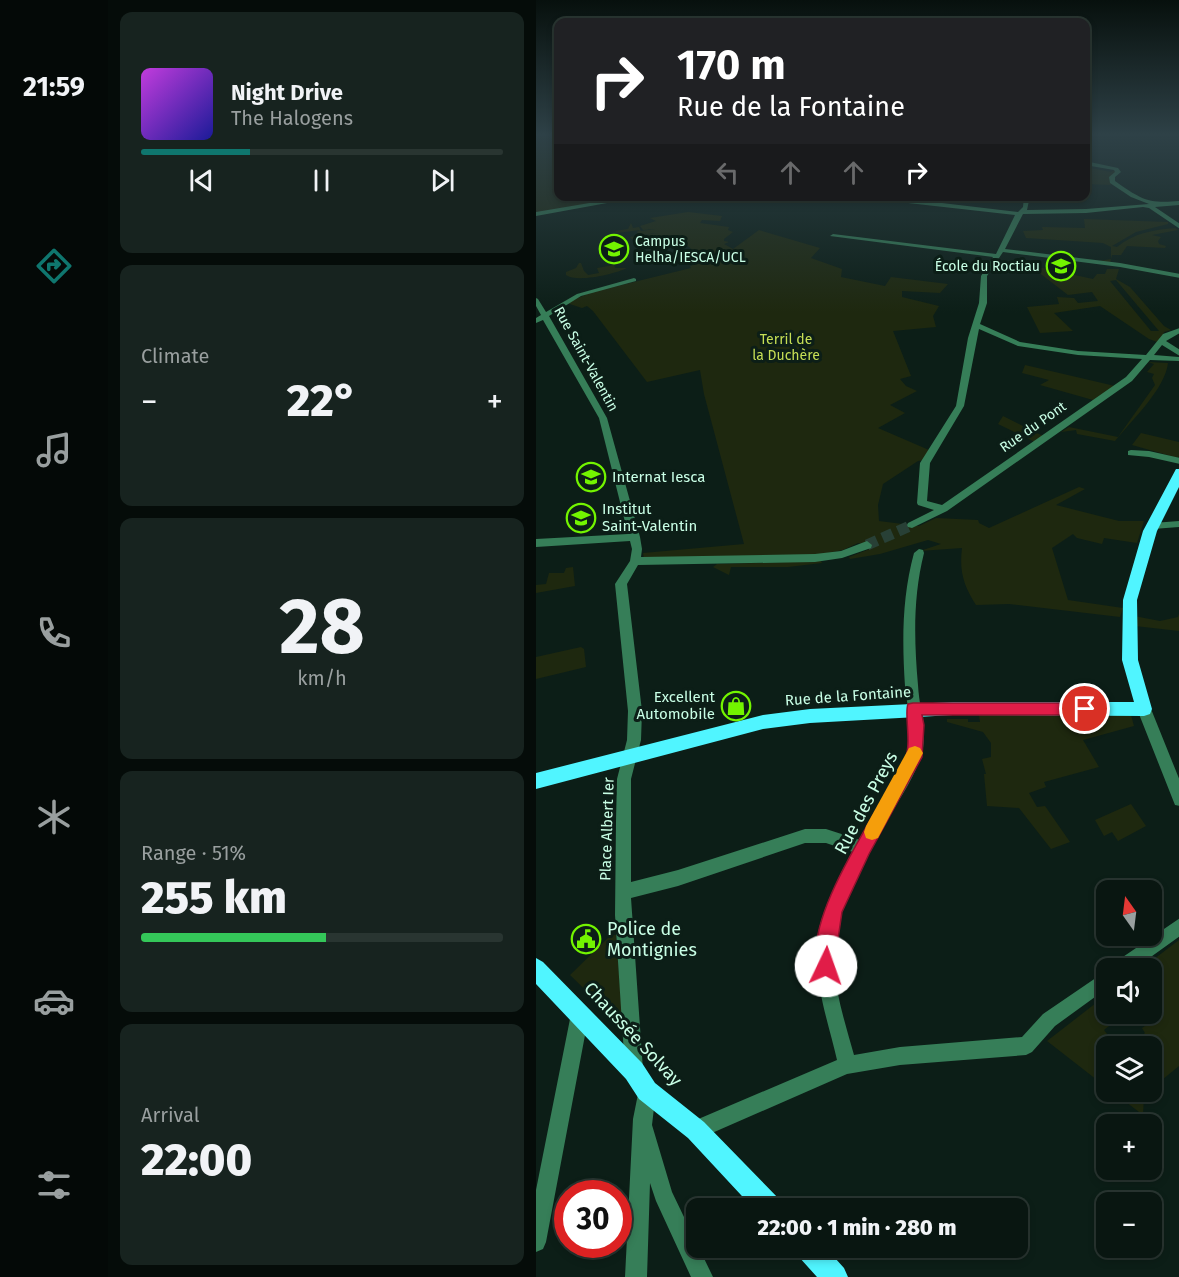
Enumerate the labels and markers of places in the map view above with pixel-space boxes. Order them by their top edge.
school or university icon: Campus Helha/IESCA/UCL [598,233,630,265]
place label: Campus Helha/IESCA/UCL [635,233,746,266]
school or university icon: École du Roctiau [1045,250,1077,282]
place label: École du Roctiau [935,257,1040,275]
school or university icon: Internat Iesca [575,461,607,493]
place label: Internat Iesca [612,468,706,486]
place label: Institut Saint-Valentin [602,500,697,535]
school or university icon: Institut Saint-Valentin [565,502,597,534]
pin [1059,683,1110,734]
place label: Excellent Automobile [636,688,716,723]
shop icon: Excellent Automobile [720,690,752,722]
place label: Police de Montignies [607,918,697,961]
public building icon: Police de Montignies [570,923,602,955]

